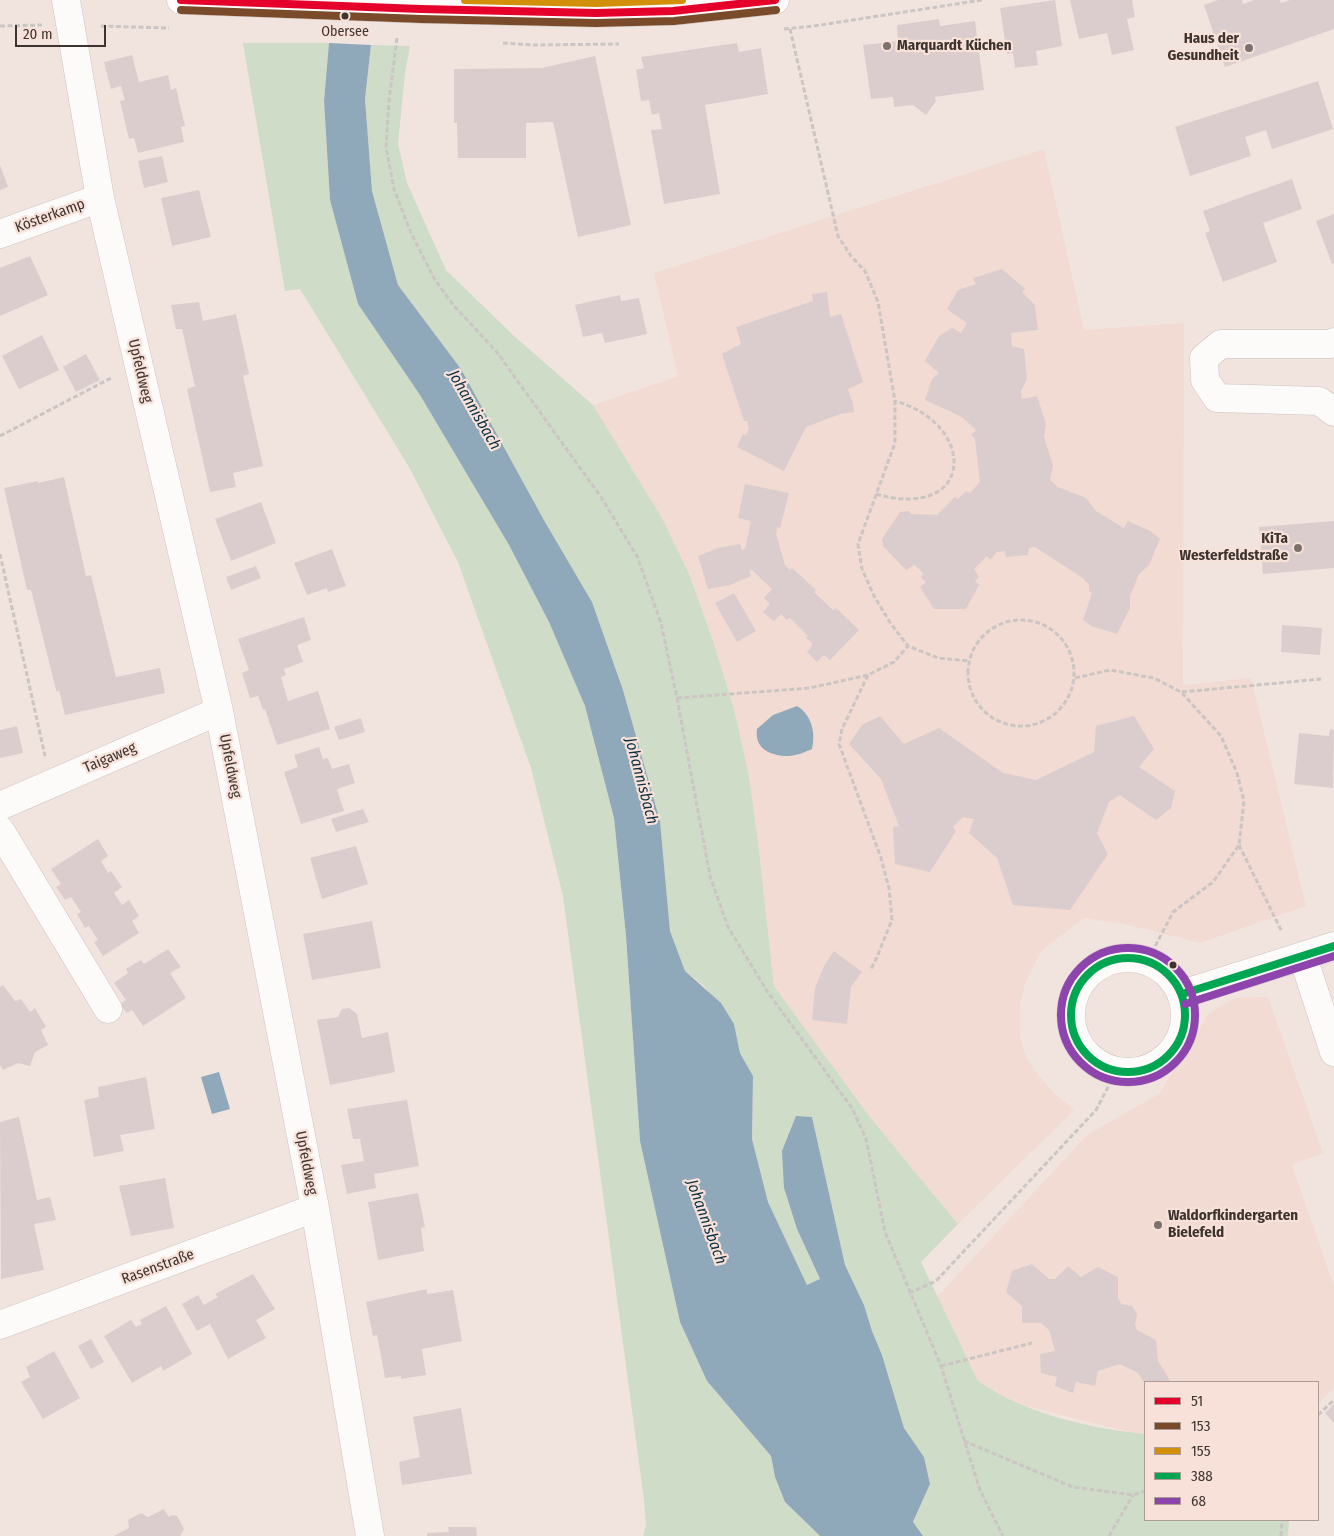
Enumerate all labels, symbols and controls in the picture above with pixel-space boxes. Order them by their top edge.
marker: Obersee [340,11,350,21]
scale bar [18,15,109,47]
place label: Obersee [321,24,369,40]
text: 20 m [23,25,53,43]
place label: Haus der Gesundheit [1168,30,1239,65]
place label: Marquardt Küchen [897,37,1012,55]
marker: Marquardt Küchen [881,40,893,52]
marker: Haus der Gesundheit [1243,42,1255,54]
street label: Kösterkamp [13,195,87,237]
street label: Upfeldweg [124,337,156,405]
water label: Johannisbach [443,367,505,453]
place label: KiTa Westerfeldstraße [1179,530,1288,565]
marker: KiTa Westerfeldstraße [1292,542,1304,554]
street label: Upfeldweg [215,732,245,800]
water label: Johannisbach [620,736,662,826]
street label: Taigaweg [81,739,139,777]
unlabelled marker [1168,960,1178,970]
street label: Upfeldweg [291,1129,321,1197]
water label: Johannisbach [682,1177,730,1267]
place label: Waldorfkindergarten Bielefeld [1168,1207,1298,1242]
marker: Waldorfkindergarten Bielefeld [1152,1219,1164,1231]
street label: Rasenstraße [119,1246,197,1288]
legend [1144,1381,1319,1521]
text: 51 [1191,1392,1203,1410]
text: 153 [1191,1417,1210,1435]
text: 155 [1191,1442,1211,1460]
text: 388 [1191,1467,1213,1485]
text: 68 [1191,1492,1206,1510]

